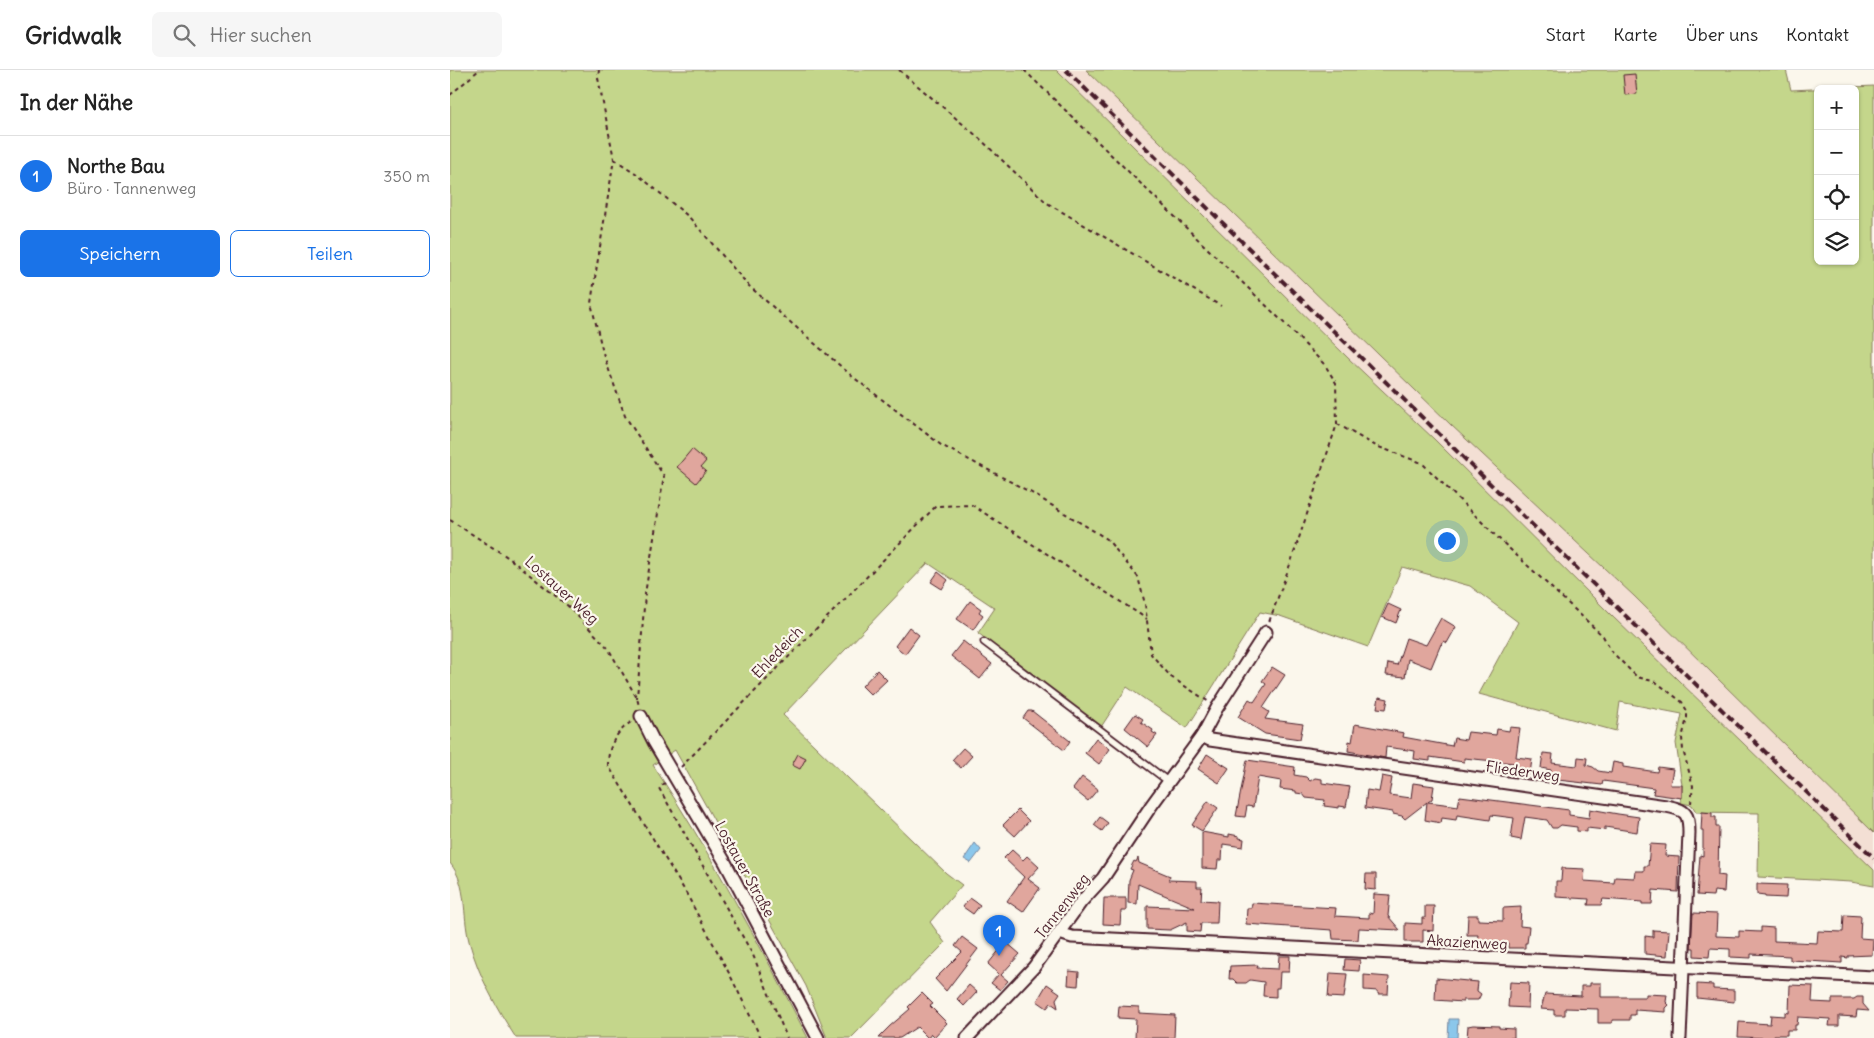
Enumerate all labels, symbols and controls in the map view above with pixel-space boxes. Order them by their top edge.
search box [152,12,502,57]
text: Gridwalk [25,20,122,50]
icon: search [170,21,198,49]
text: Hier suchen [210,23,312,47]
text: Start [1546,23,1585,46]
text: Karte [1613,23,1658,46]
text: Über uns [1686,23,1758,46]
text: Kontakt [1786,23,1849,46]
map controls [1814,85,1859,265]
button: + [1814,85,1859,130]
text: In der Nähe [20,89,133,116]
button: − [1814,130,1859,175]
text: Northe Bau [67,154,165,178]
text: 1 [33,166,39,186]
text: 350 m [383,166,430,186]
button: locate [1814,175,1859,220]
text: Büro · Tannenweg [67,178,196,198]
button: layers [1814,220,1859,265]
button: Speichern [20,230,220,277]
button: Teilen [230,230,430,277]
your location [1434,528,1460,554]
street label: Lostauer Weg [521,552,603,628]
street label: Ehledeich [747,622,807,682]
street label: Fliederweg [1485,756,1561,786]
street label: Lostauer Straße [711,818,779,920]
street label: Tannenweg [1031,870,1093,942]
pin: 1 [983,915,1015,956]
street label: Akazienweg [1426,930,1508,954]

